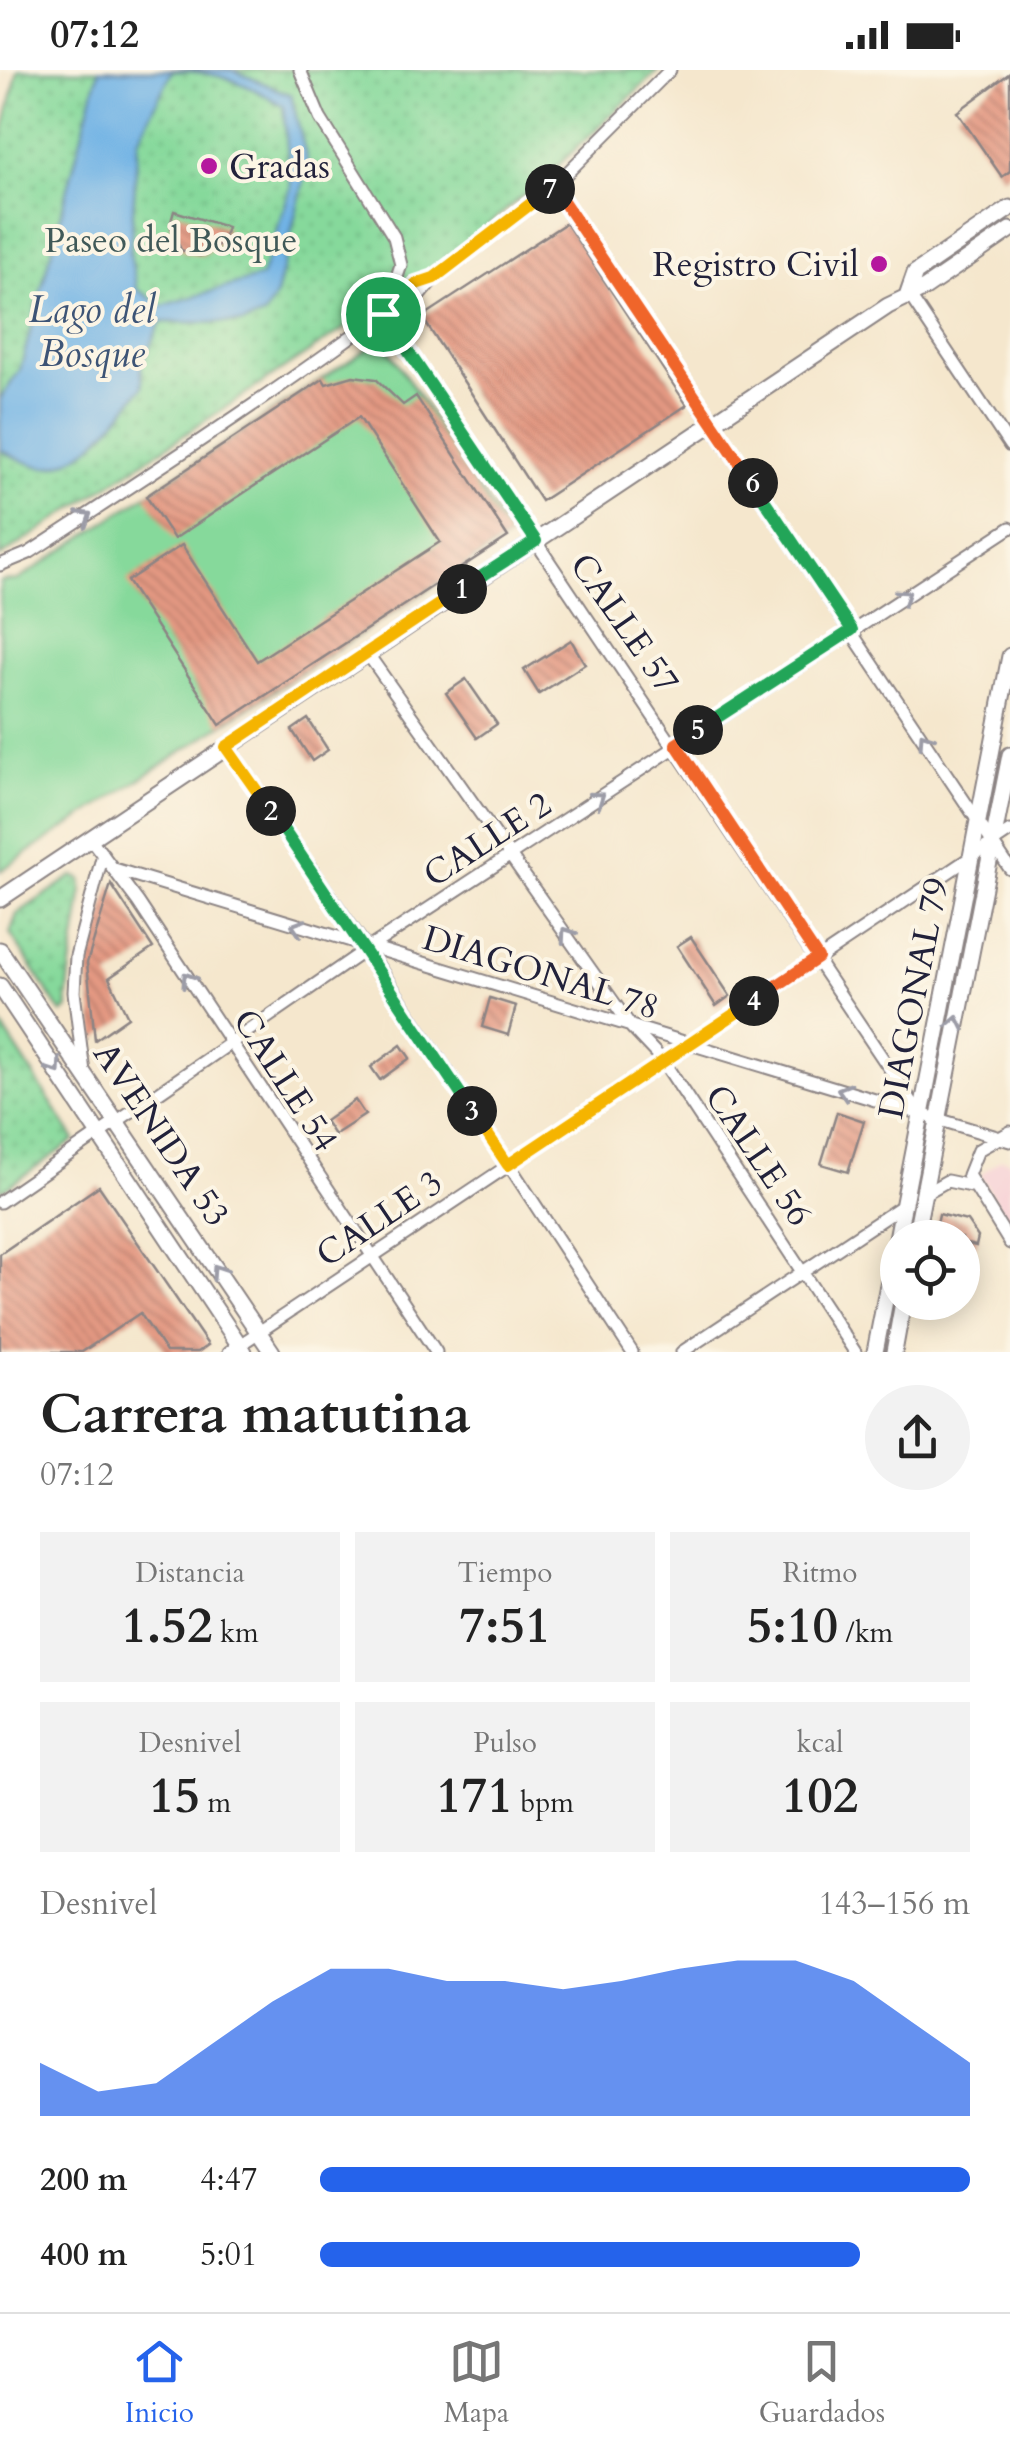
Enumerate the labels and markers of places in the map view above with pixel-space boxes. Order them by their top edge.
place label: Gradas [229,143,330,191]
marker: Gradas [198,155,220,177]
pin: 7 [525,164,575,214]
place label: Registro Civil [652,241,859,289]
marker: Registro Civil [868,253,890,275]
pin [341,272,426,357]
pin: 6 [728,458,778,508]
pin: 1 [437,564,487,614]
pin: 5 [673,705,723,755]
pin: 2 [246,786,296,836]
pin: 4 [729,976,779,1026]
pin: 3 [447,1086,497,1136]

